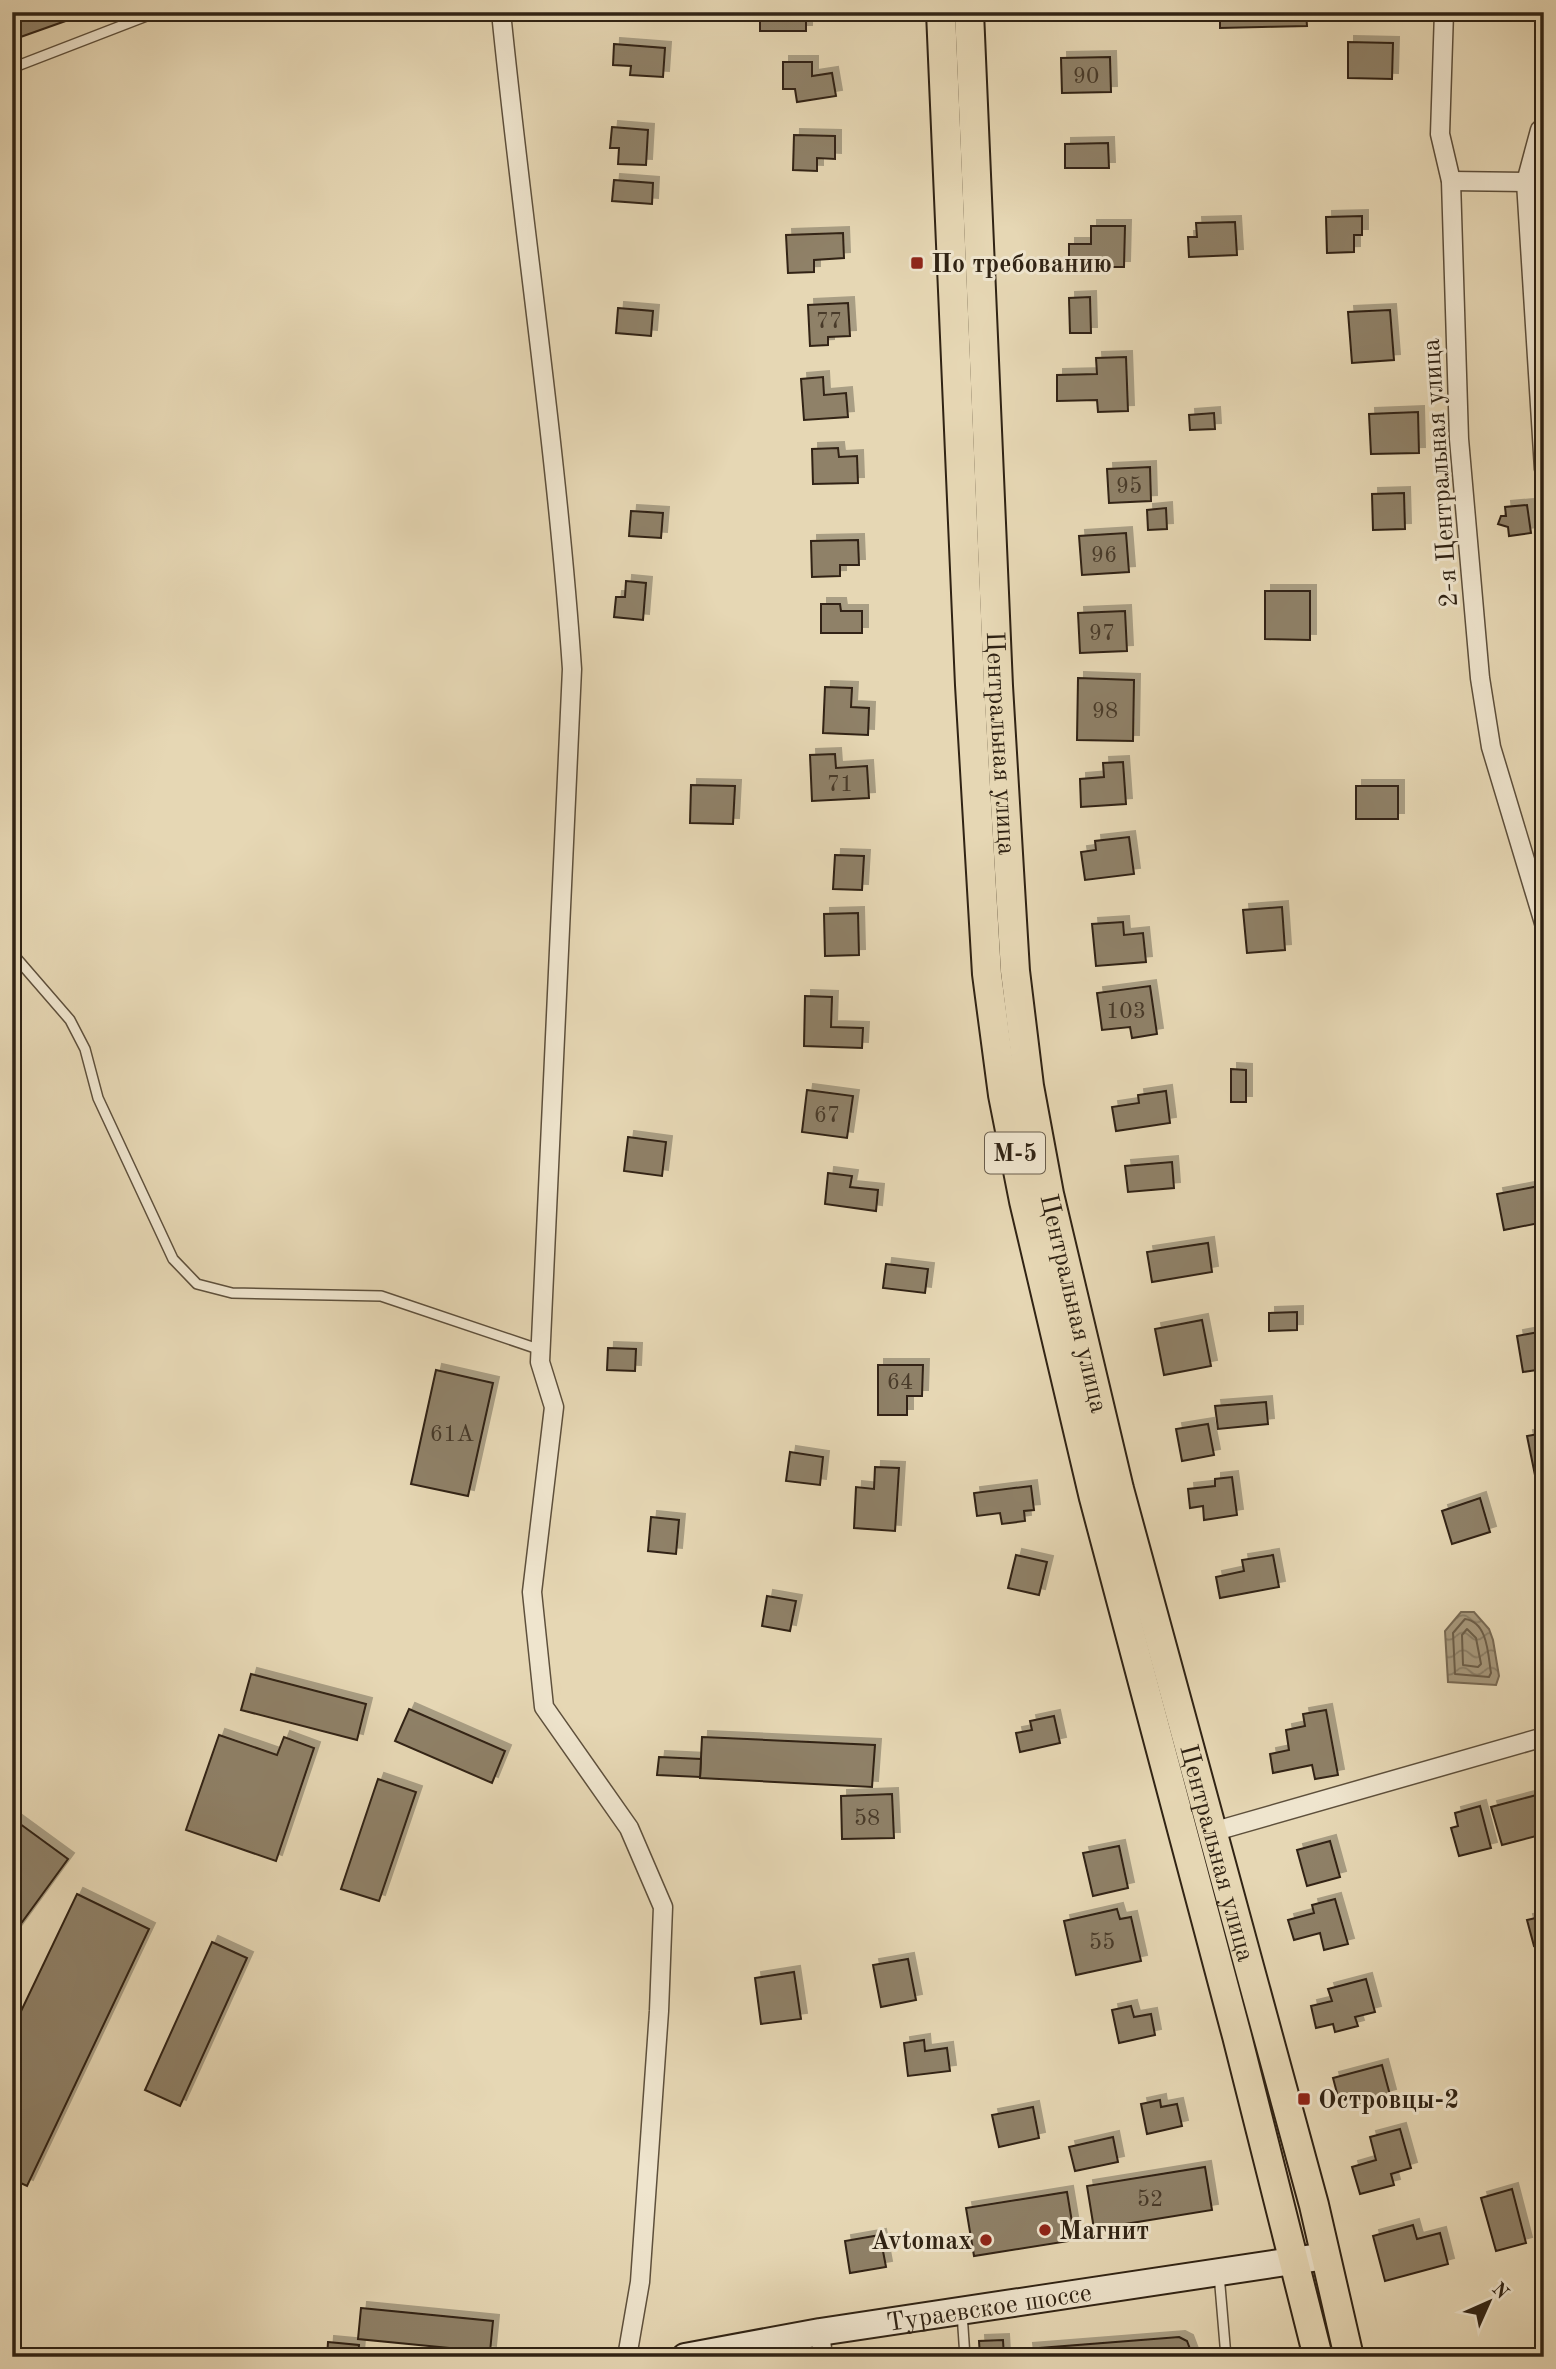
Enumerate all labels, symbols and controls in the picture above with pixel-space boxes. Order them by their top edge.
house number: 90 [1073,65,1099,88]
place label: По требованию [931,252,1112,278]
marker: По требованию [909,255,925,271]
house number: 77 [816,310,842,333]
street label: 2-я Центральная улица [1419,337,1463,608]
house number: 95 [1116,475,1142,498]
house number: 96 [1091,544,1117,567]
house number: 97 [1089,622,1115,645]
street label: Центральная улица [981,631,1019,856]
house number: 98 [1092,700,1118,723]
house number: 71 [827,773,853,796]
house number: 103 [1106,1000,1146,1023]
house number: 67 [814,1104,840,1127]
road number: М-5 [985,1133,1045,1174]
street label: Центральная улица [1034,1192,1111,1416]
house number: 64 [887,1371,913,1394]
house number: 61А [430,1423,475,1446]
street label: Центральная улица [1174,1742,1258,1965]
house number: 58 [854,1807,880,1830]
house number: 55 [1089,1931,1115,1954]
place label: Островцы-2 [1318,2088,1459,2114]
marker: Островцы-2 [1296,2091,1312,2107]
house number: 52 [1137,2188,1163,2211]
place label: Магнит [1059,2219,1149,2245]
marker: Магнит [1037,2222,1053,2238]
place label: Avtomax [871,2229,972,2255]
marker: Avtomax [978,2232,994,2248]
north arrow [1454,2268,1524,2338]
street label: Тураевское шоссе [885,2280,1093,2337]
text: N [1487,2280,1511,2304]

